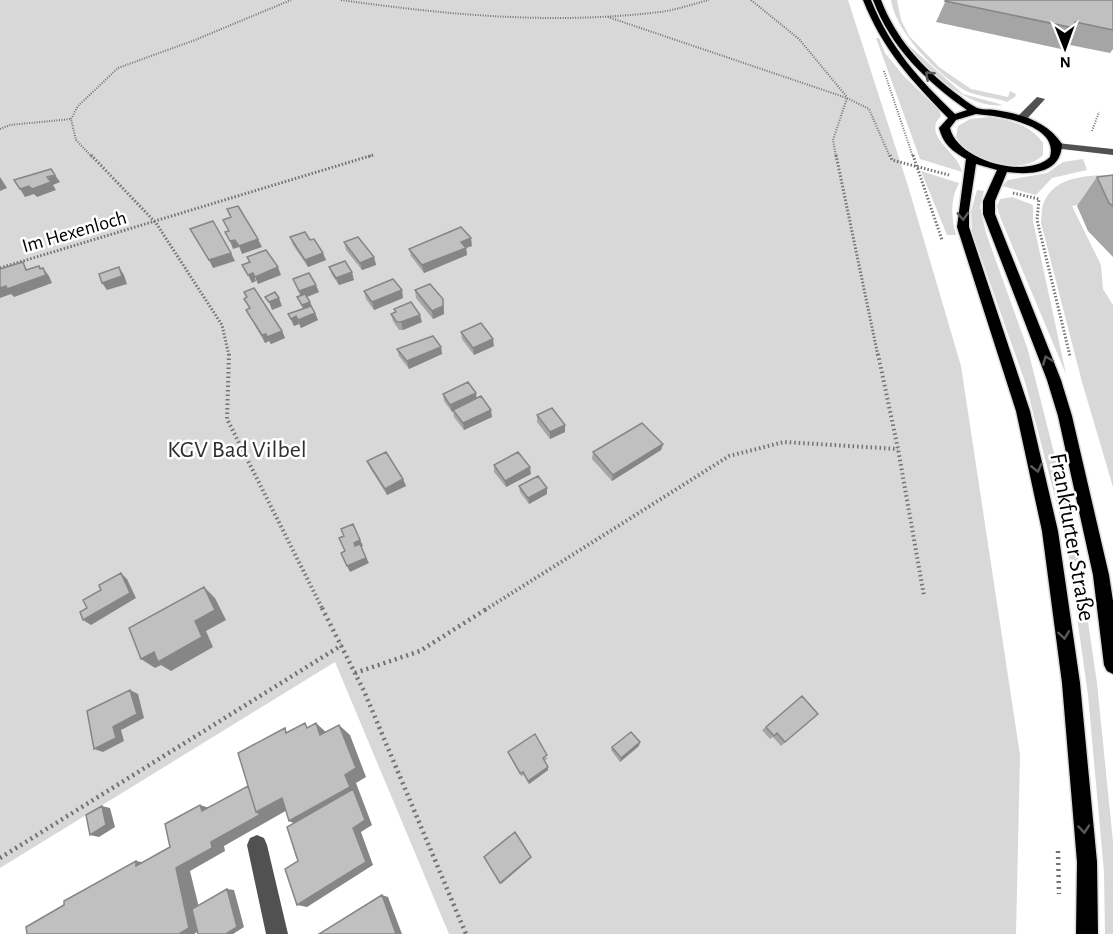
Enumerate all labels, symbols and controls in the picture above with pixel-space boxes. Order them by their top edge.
north arrow [1035,18,1095,78]
text: N [1060,54,1071,70]
one-way arrow [926,71,936,82]
street label: Im Hexenloch [20,207,129,256]
one-way arrow [957,212,969,221]
one-way arrow [1041,355,1054,366]
park label: KGV Bad Vilbel [167,438,307,462]
street label: Frankfurter Straße [1045,451,1099,623]
one-way arrow [1029,463,1042,473]
one-way arrow [1058,630,1070,639]
one-way arrow [1077,824,1090,833]

